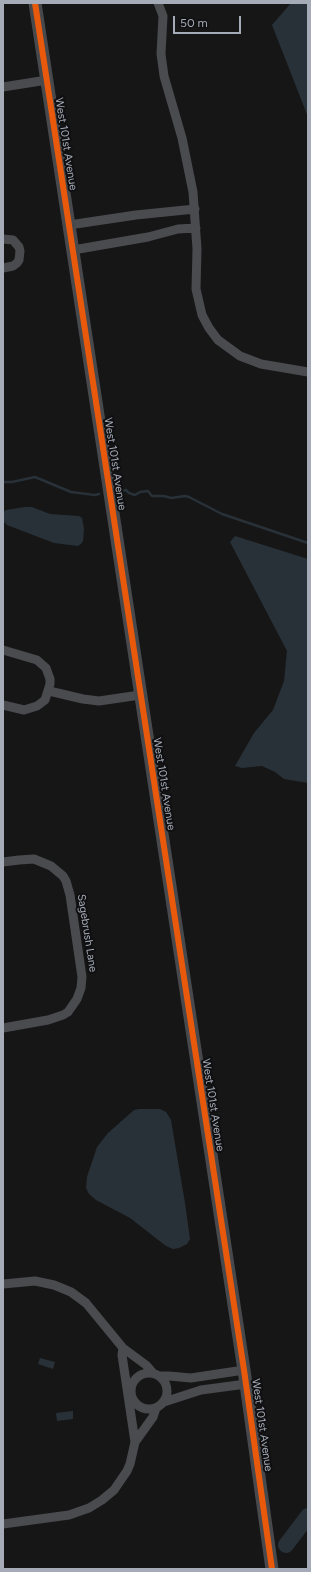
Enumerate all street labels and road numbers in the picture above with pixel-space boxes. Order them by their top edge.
street label: West 101st Avenue [52,97,80,191]
street label: West 101st Avenue [101,417,129,511]
street label: West 101st Avenue [150,737,178,831]
street label: Sagebrush Lane [74,893,100,973]
street label: West 101st Avenue [199,1058,227,1152]
street label: West 101st Avenue [249,1378,275,1472]

